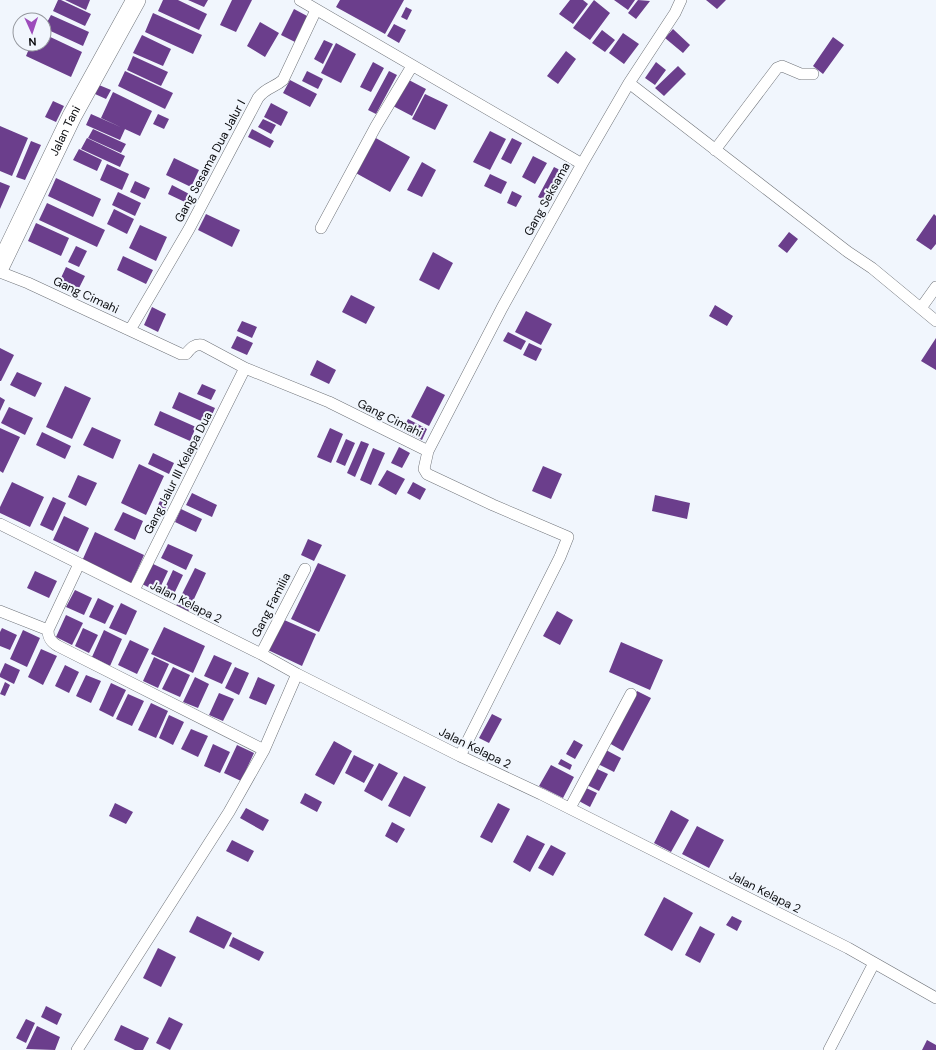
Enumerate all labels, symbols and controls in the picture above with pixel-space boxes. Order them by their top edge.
north arrow [12,12,52,52]
text: N [28,35,37,49]
street label: Gang Sesama Dua Jalur I [171,97,249,225]
street label: Jalan Tani [46,103,84,159]
street label: Gang Seksama [520,159,574,239]
street label: Gang Cimahi [50,273,122,317]
street label: Gang Cimahi [355,395,425,441]
street label: Gang Jalur III Kelapa Dua [140,409,216,537]
street label: Gang Familia [248,570,294,640]
street label: Jalan Kelapa 2 [147,577,225,627]
street label: Jalan Kelapa 2 [436,724,514,772]
street label: Jalan Kelapa 2 [726,867,804,917]

